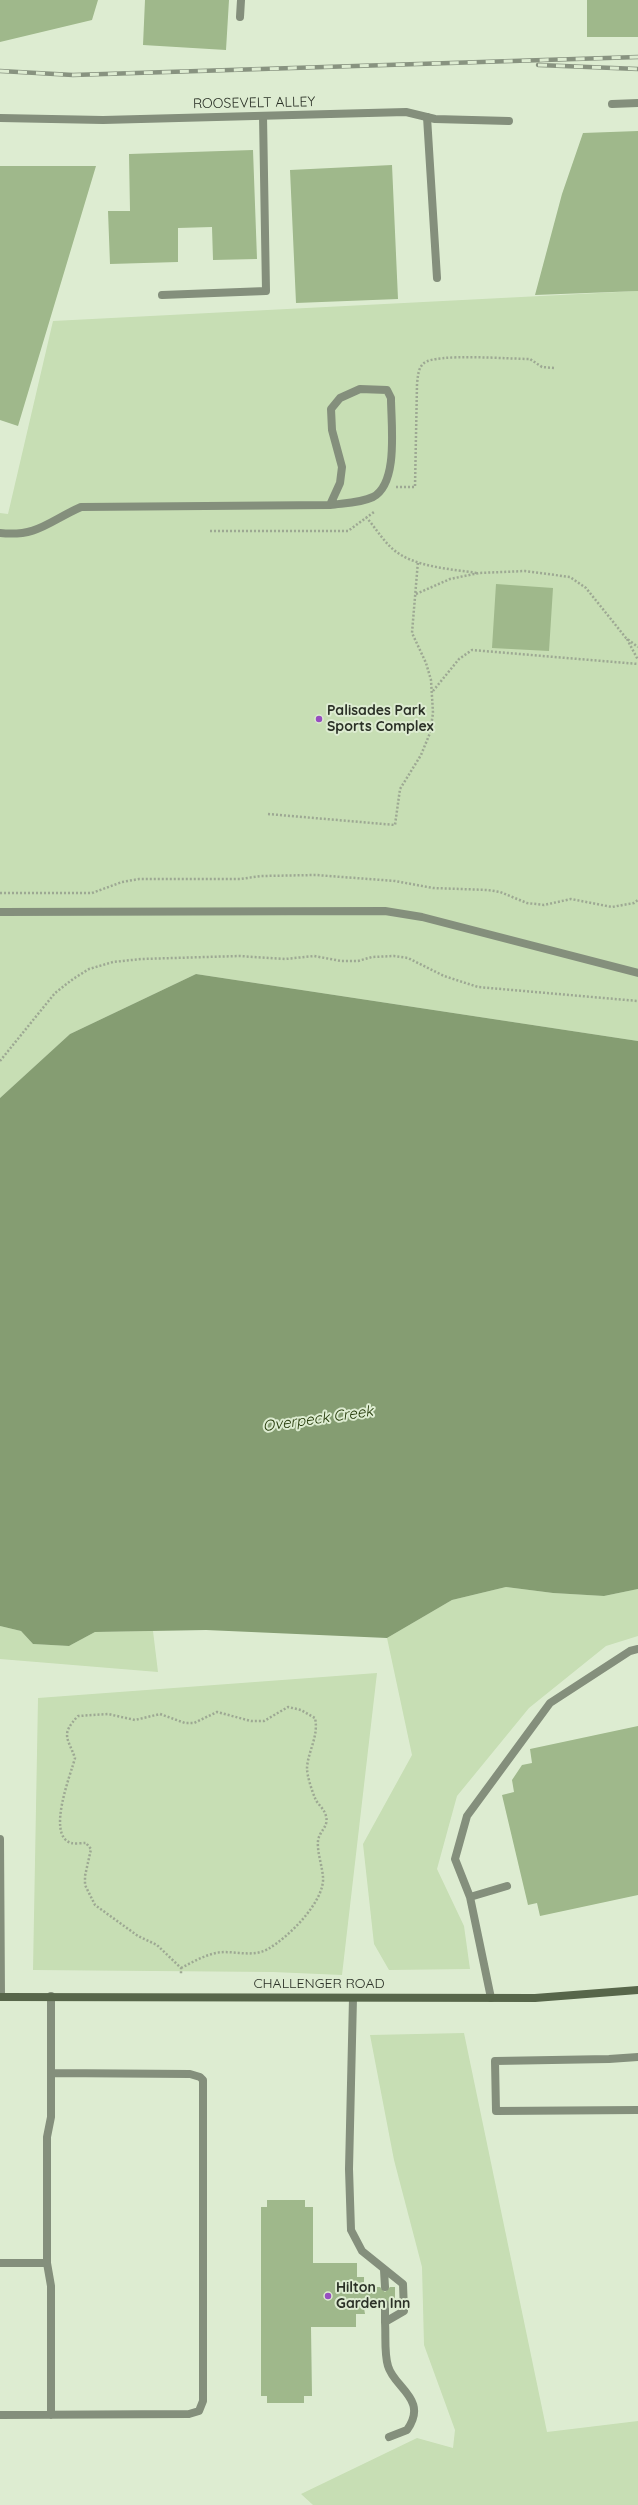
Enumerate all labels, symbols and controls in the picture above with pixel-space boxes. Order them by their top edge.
street label: ROOSEVELT ALLEY [193,94,315,112]
place label: Palisades Park Sports Complex [327,703,434,736]
marker: Palisades Park Sports Complex [314,714,324,724]
water label: Overpeck Creek [262,1402,374,1436]
street label: CHALLENGER ROAD [253,1976,385,1992]
place label: Hilton Garden Inn [336,2280,410,2312]
marker: Hilton Garden Inn [323,2291,333,2301]

